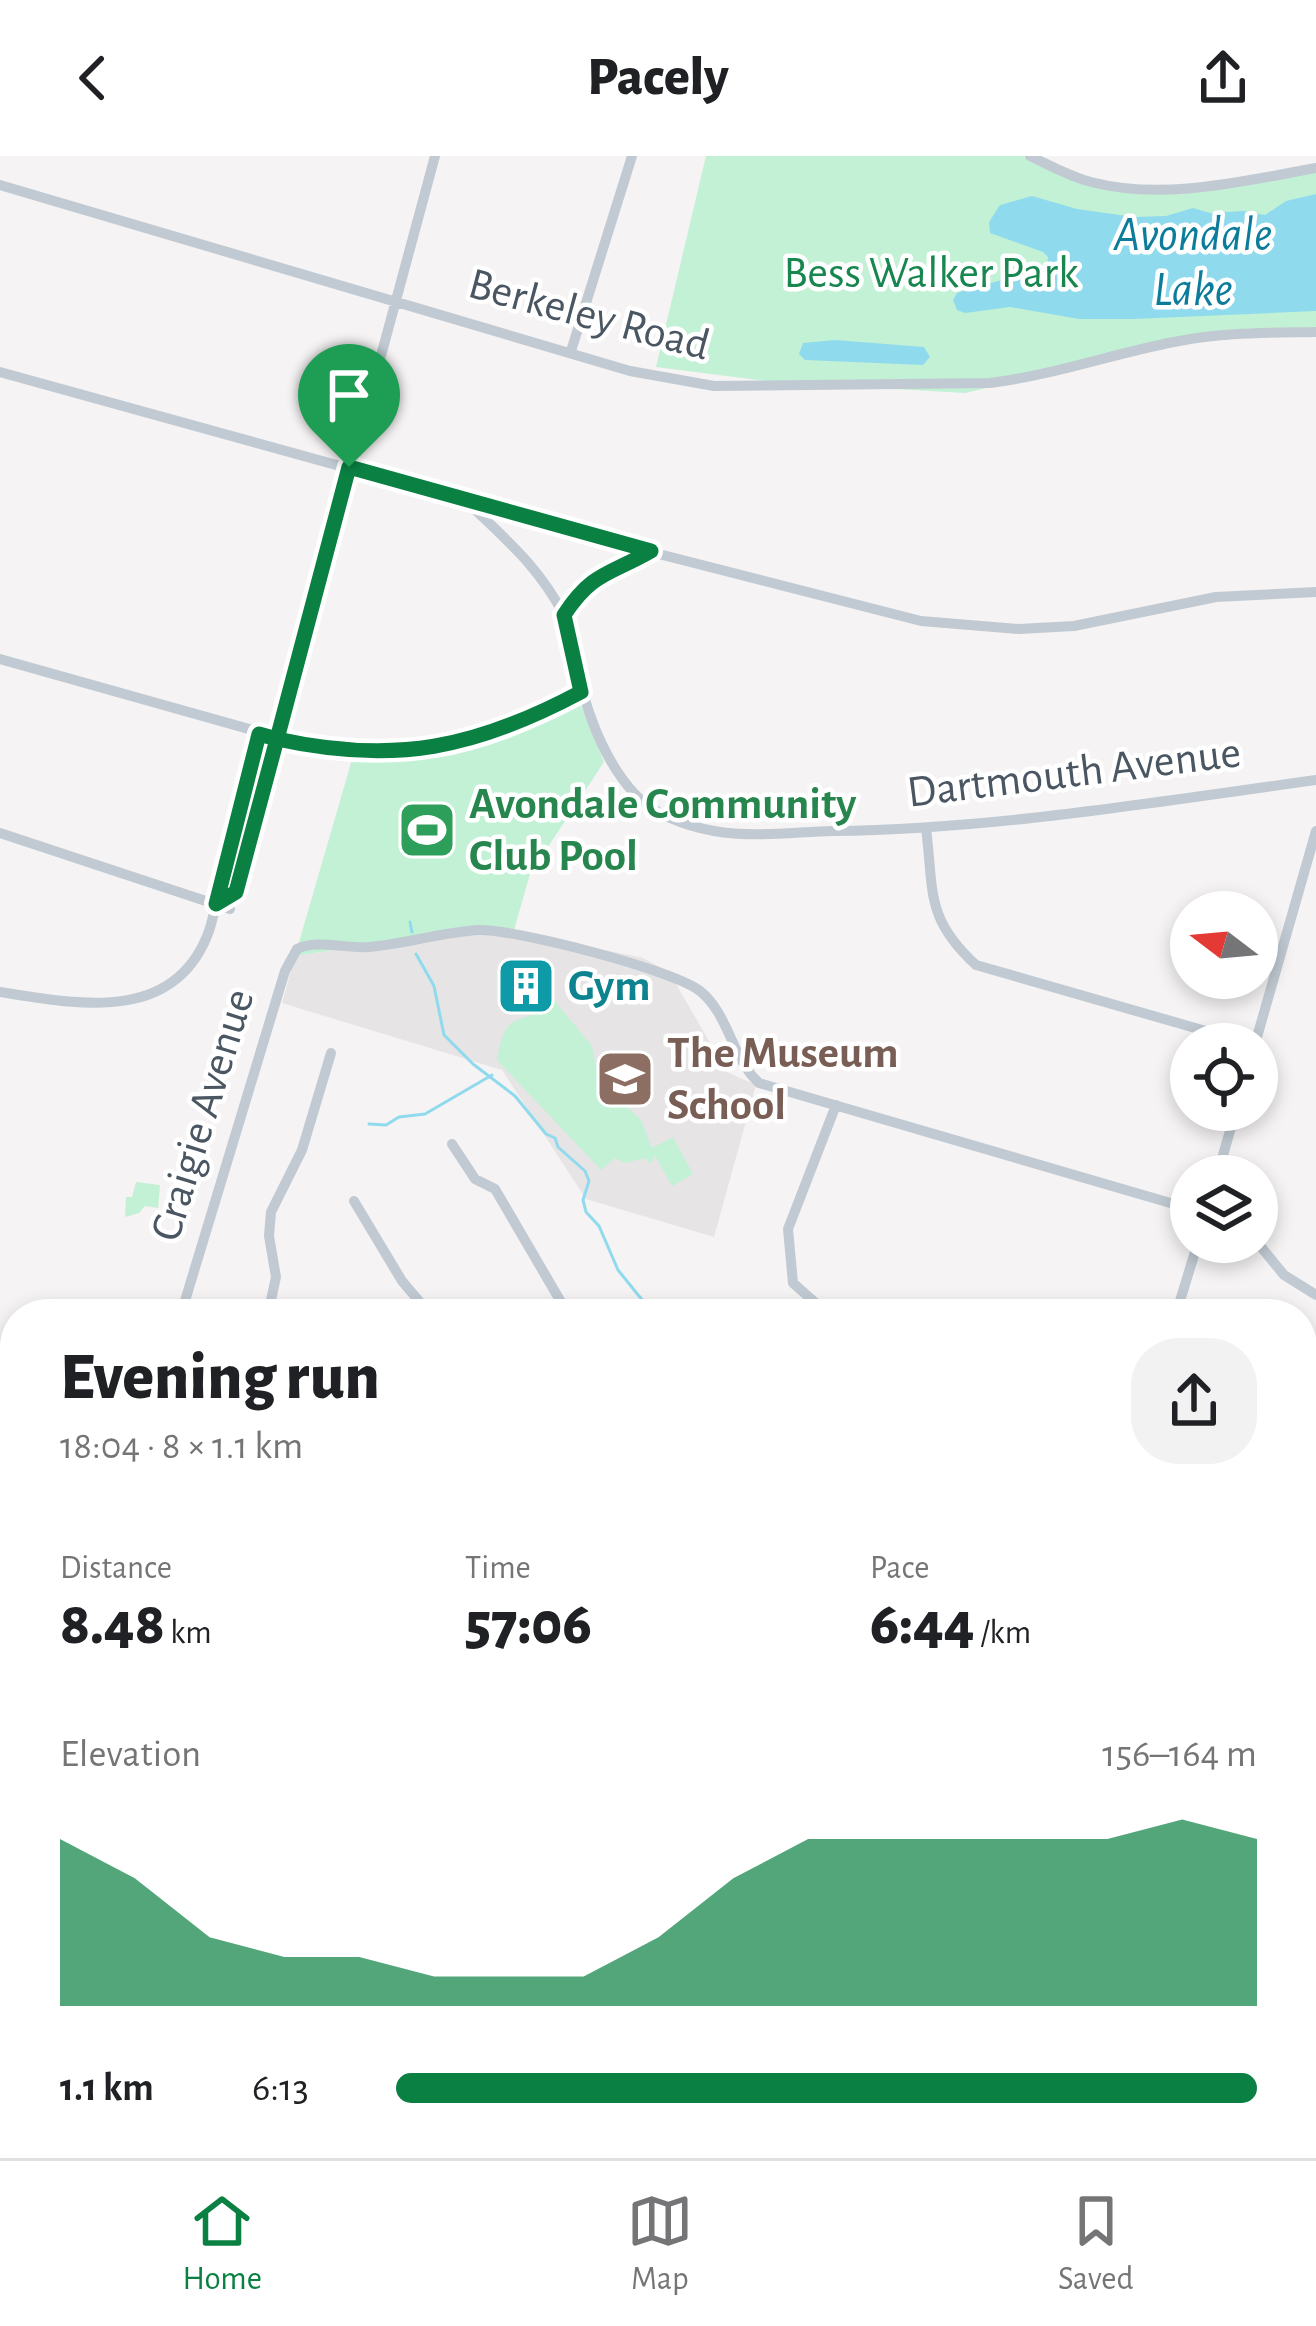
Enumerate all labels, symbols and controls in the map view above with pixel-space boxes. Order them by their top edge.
icon: back [60,45,126,111]
icon: share [1190,45,1256,111]
text: Pacely [587,51,729,105]
water label: Avondale Lake [1113,212,1272,315]
park label: Bess Walker Park [783,251,1079,296]
street label: Berkeley Road [464,261,714,369]
pin [298,344,400,467]
icon: arrive [316,362,382,428]
street label: Dartmouth Avenue [905,730,1243,816]
place label: Avondale Community Club Pool [469,782,857,879]
sports icon: Avondale Community Club Pool [396,799,458,861]
north arrow [1170,891,1278,999]
map controls [1170,891,1278,1263]
building icon: Gym [495,955,557,1017]
place label: Gym [568,964,650,1009]
street label: Craigie Avenue [143,984,263,1246]
button: locate [1170,1023,1278,1131]
place label: The Museum School [667,1031,899,1128]
school or university icon: The Museum School [594,1048,656,1110]
button: layers [1170,1155,1278,1263]
button: share [1131,1338,1257,1464]
text: Evening run [60,1345,380,1411]
text: 18:04 · 8 × 1.1 km [60,1427,303,1466]
text: Distance [60,1552,172,1585]
text: Time [465,1552,531,1585]
text: Pace [870,1552,929,1585]
text: 8.48 [60,1595,165,1655]
text: 57:06 [465,1595,592,1655]
text: 6:44 [870,1595,975,1655]
text: km [165,1617,212,1650]
text: /km [975,1617,1031,1650]
text: Elevation [60,1735,201,1774]
text: 156–164 m [1102,1735,1257,1774]
text: 1.1 km [60,2069,154,2108]
text: 6:13 [252,2069,309,2108]
tab: Home [183,2188,262,2300]
tab: Map [627,2188,693,2300]
tab: Saved [1058,2188,1133,2300]

